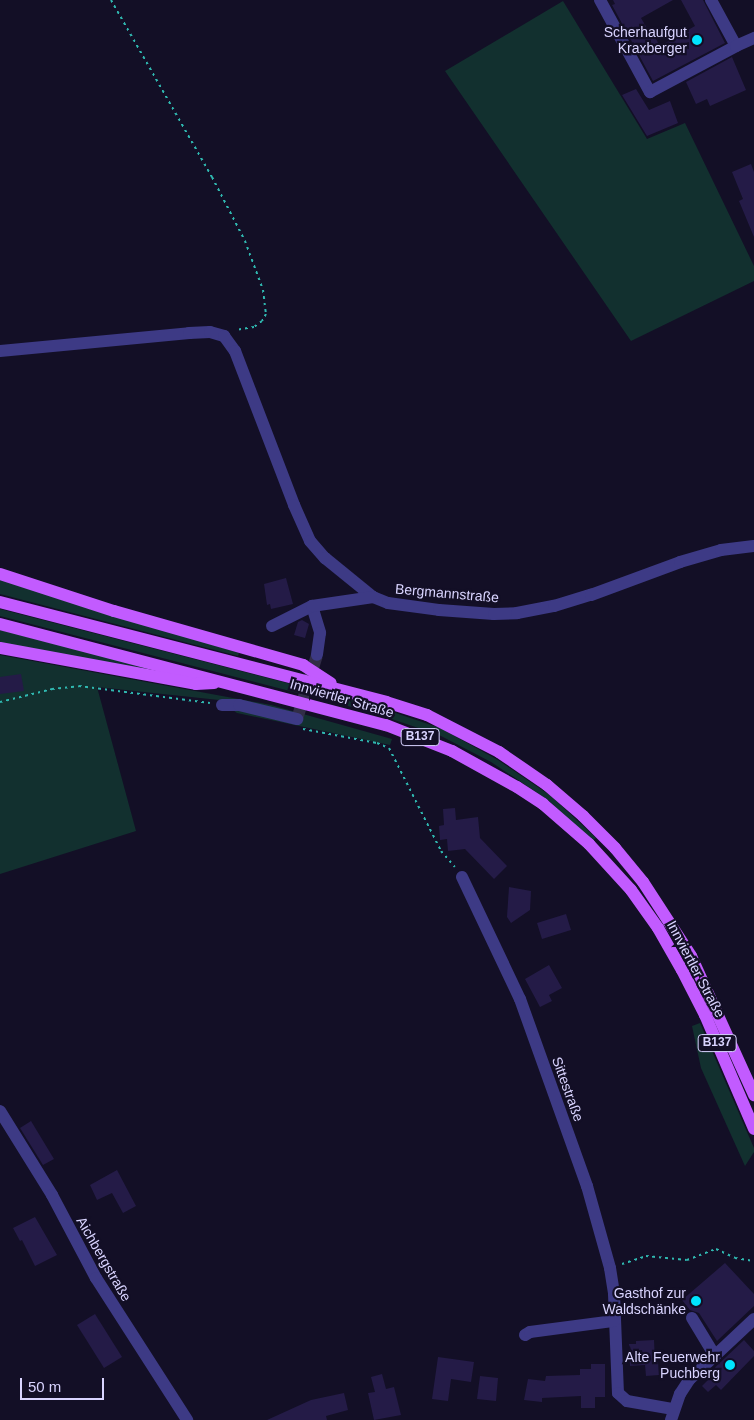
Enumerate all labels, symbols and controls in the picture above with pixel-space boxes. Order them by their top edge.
place label: Scherhaufgut Kraxberger [604,24,687,56]
marker: Scherhaufgut Kraxberger [691,34,703,46]
street label: Bergmannstraße [394,580,500,606]
street label: Innviertler Straße [288,675,396,721]
road number: B137 [400,728,440,746]
street label: Innviertler Straße [663,918,729,1020]
road number: B137 [697,1034,737,1052]
street label: Sittestraße [549,1054,587,1124]
street label: Aichbergstraße [73,1214,135,1304]
place label: Gasthof zur Waldschänke [602,1285,686,1318]
marker: Gasthof zur Waldschänke [690,1295,702,1307]
place label: Alte Feuerwehr Puchberg [625,1349,720,1381]
marker: Alte Feuerwehr Puchberg [724,1359,736,1371]
scale bar [22,1368,106,1400]
text: 50 m [28,1378,61,1395]

